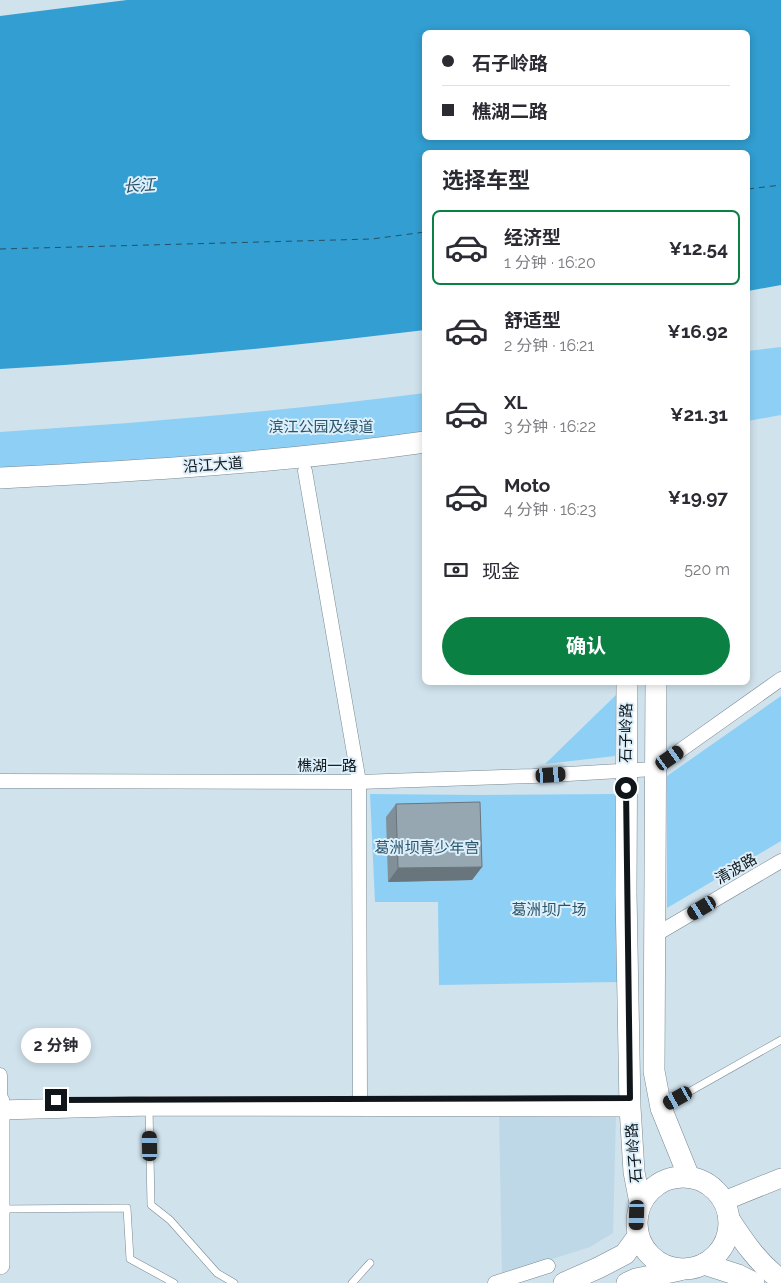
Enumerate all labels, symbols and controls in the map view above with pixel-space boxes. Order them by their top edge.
text: 石子岭路 [472,52,548,74]
text: 樵湖二路 [472,100,548,122]
text: 选择车型 [442,167,530,193]
water label: 长江 [122,175,158,196]
icon: car [444,225,489,270]
text: 经济型 [504,226,561,248]
text: ¥12.54 [669,237,728,259]
text: 1 分钟 · 16:20 [504,253,596,272]
icon: car [444,308,489,353]
text: 舒适型 [504,309,561,331]
text: ¥16.92 [667,320,728,342]
text: 2 分钟 · 16:21 [504,336,594,355]
icon: car [444,391,489,436]
text: XL [504,391,527,413]
text: ¥21.31 [670,403,728,425]
text: 3 分钟 · 16:22 [504,417,596,436]
park label: 滨江公园及绿道 [268,418,374,436]
street label: 沿江大道 [182,454,244,476]
icon: car [444,474,489,519]
text: Moto [504,474,550,496]
text: ¥19.97 [668,486,728,508]
text: 4 分钟 · 16:23 [504,500,596,519]
icon: cash [442,556,470,584]
text: 现金 [482,560,520,582]
text: 520 m [684,560,730,579]
button: 确认 [442,617,730,675]
street label: 石子岭路 [616,703,636,763]
car [653,743,686,773]
street label: 樵湖一路 [297,757,357,775]
car [535,766,566,784]
route start [615,777,637,799]
park label: 葛洲坝青少年宫 [374,839,480,857]
street label: 清波路 [712,850,760,888]
car [685,894,718,922]
park label: 葛洲坝广场 [511,901,587,919]
callout: 2 分钟 [21,1028,91,1062]
text: 2 分钟 [34,1036,78,1055]
car [661,1084,694,1112]
route end [45,1089,67,1111]
street label: 石子岭路 [622,1122,646,1184]
car [142,1131,157,1161]
car [628,1200,645,1230]

